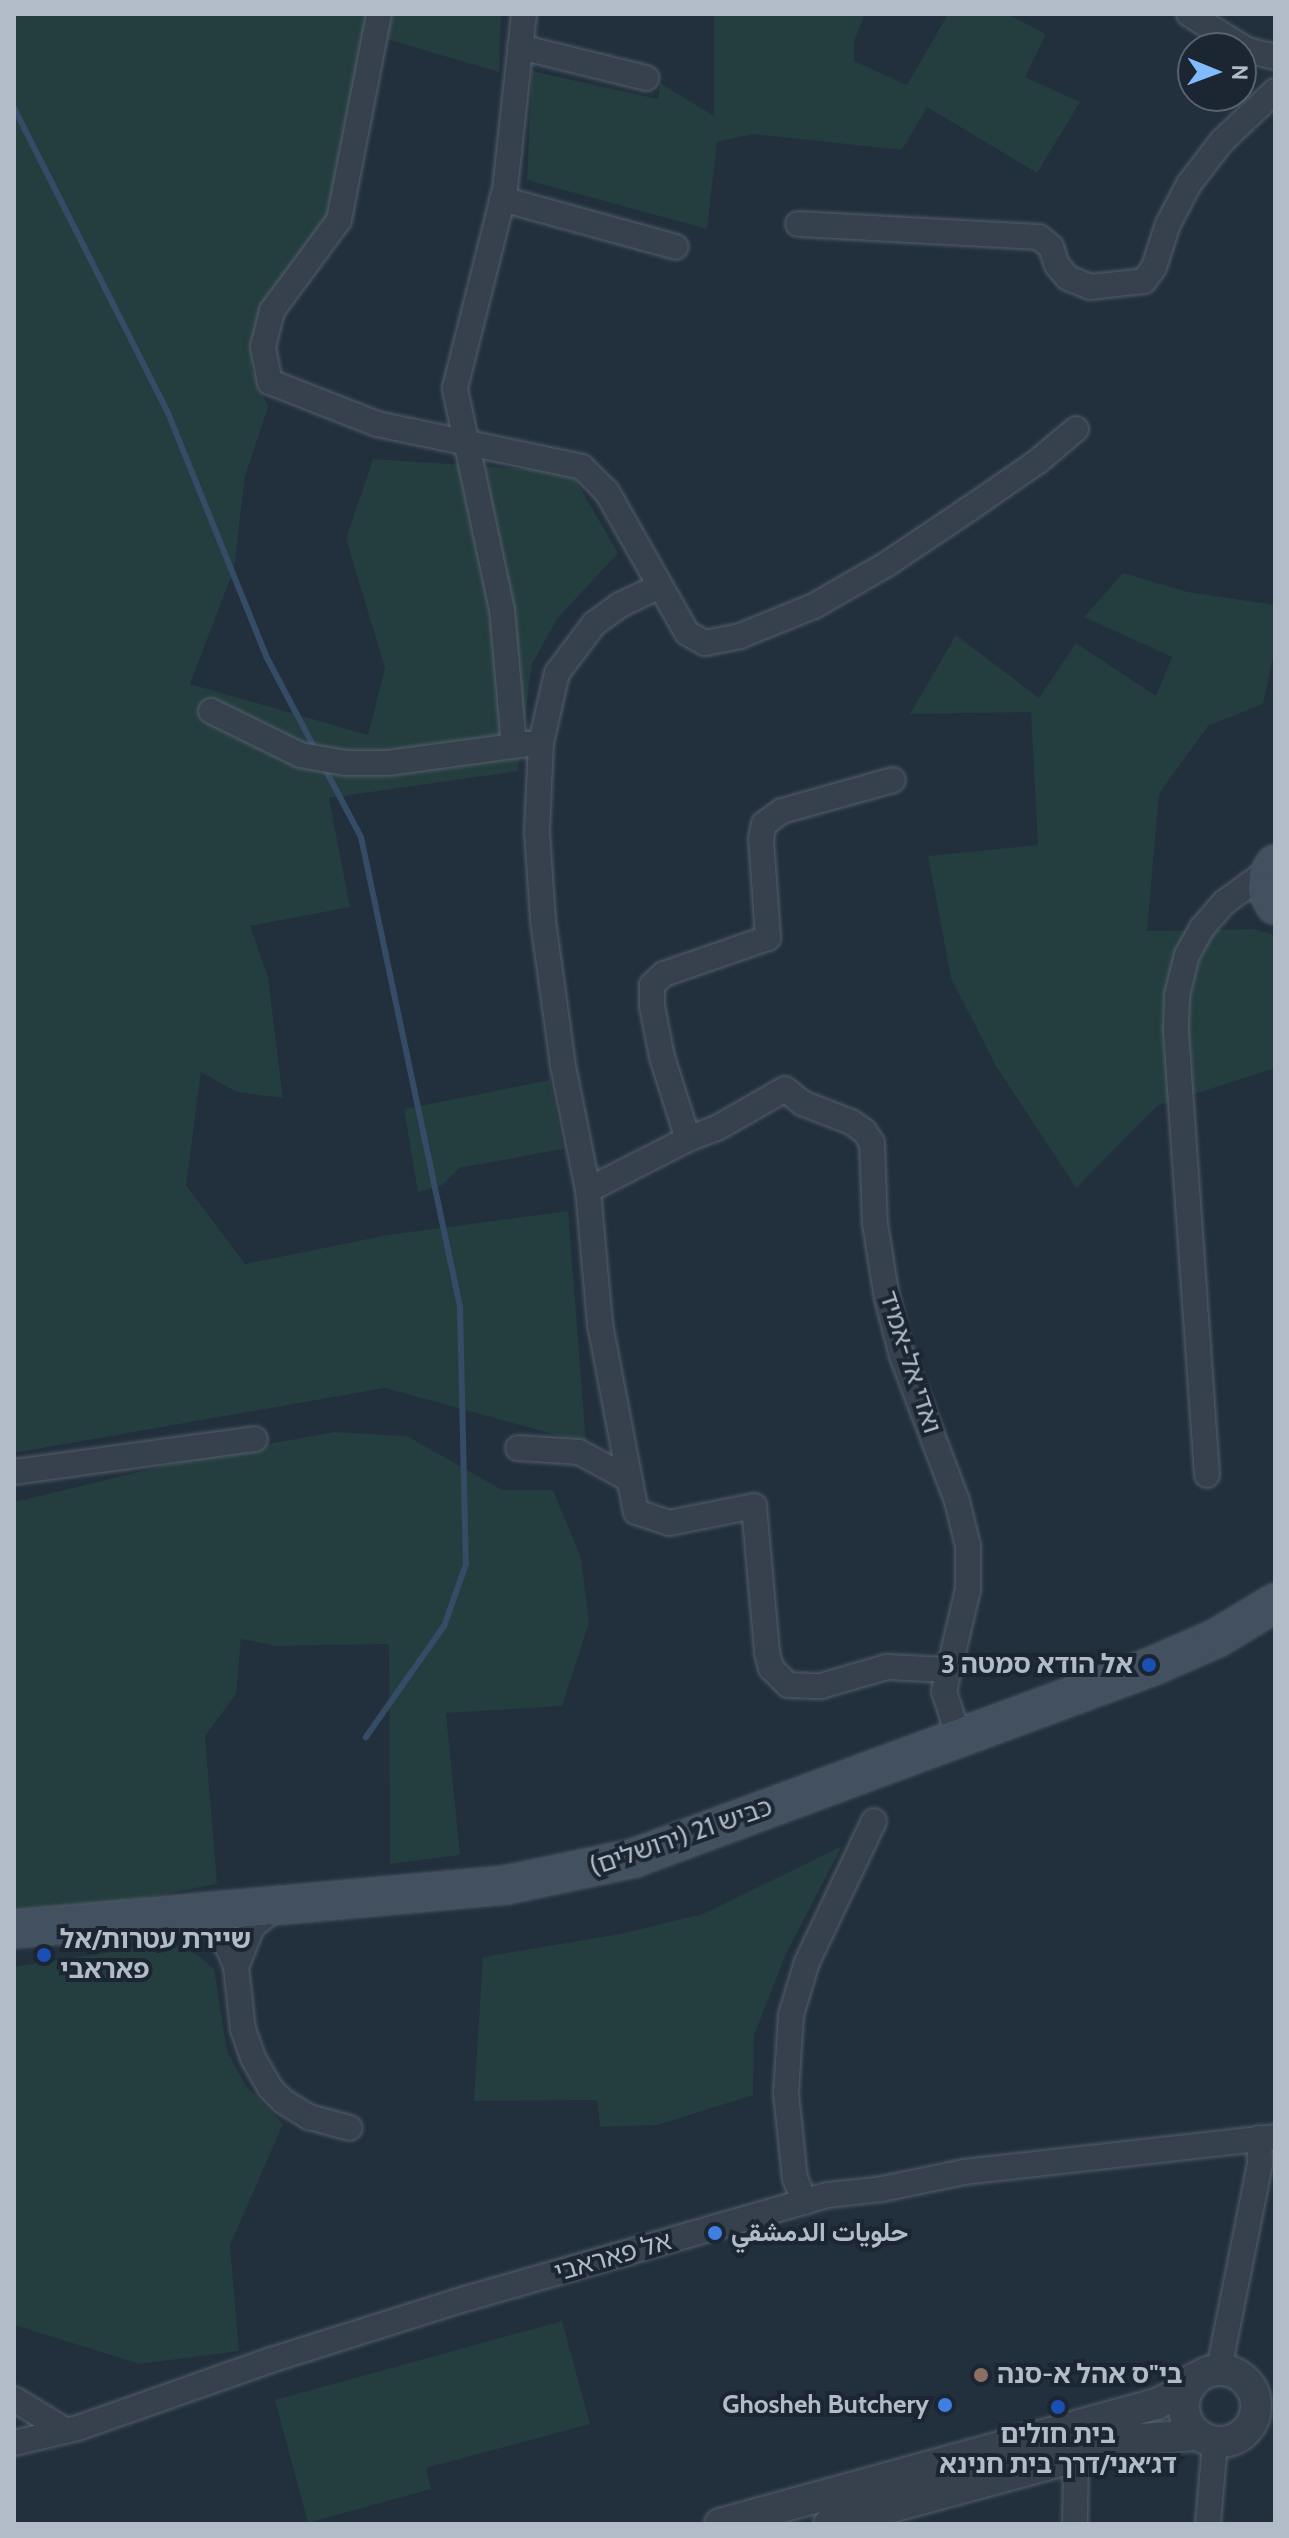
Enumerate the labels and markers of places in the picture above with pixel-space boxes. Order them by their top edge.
place label: אל הודא סמטה 3 [941,1649,1133,1681]
marker: אל הודא סמטה 3 [1140,1656,1158,1674]
place label: שיירת עטרות/אל פאראבי [60,1924,251,1986]
marker: שיירת עטרות/אל פאראבי [35,1946,53,1964]
place label: حلويات الدمشقي [731,2217,908,2249]
marker: حلويات الدمشقي [706,2224,724,2242]
place label: בי"ס אהל א-סנה [997,2359,1183,2391]
marker: בי"ס אהל א-סנה [972,2366,990,2384]
place label: Ghosheh Butchery [722,2389,929,2421]
marker: Ghosheh Butchery [936,2396,954,2414]
marker: בית חולים דג׳אני/דרך בית חנינא [1049,2398,1067,2416]
place label: בית חולים דג׳אני/דרך בית חנינא [939,2419,1177,2480]

